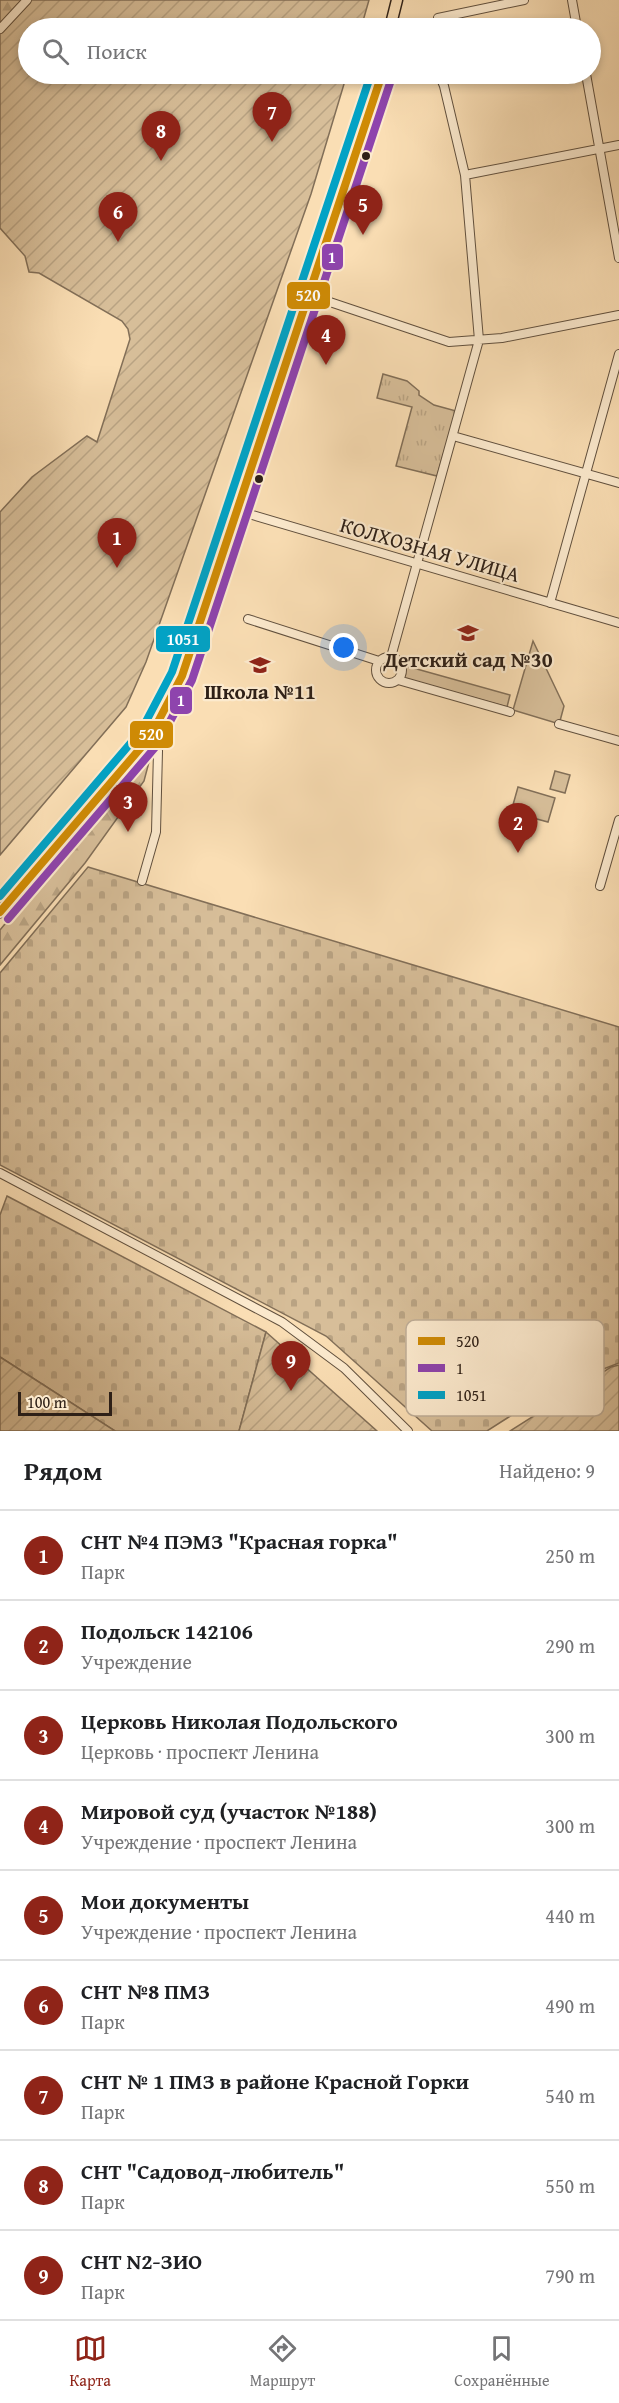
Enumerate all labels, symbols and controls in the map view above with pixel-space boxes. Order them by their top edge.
search box [18,18,601,84]
icon: search [39,35,72,68]
text: Поиск [87,35,147,67]
pin: 7 [252,92,292,142]
pin: 8 [142,112,180,161]
unlabelled marker [360,150,372,162]
pin: 5 [344,186,382,235]
pin: 6 [98,192,138,242]
line badge: 1 [321,243,344,271]
text: 1 [328,245,336,269]
line badge: 520 [286,281,331,310]
text: 520 [296,283,320,307]
pin: 4 [306,316,346,365]
unlabelled marker [253,473,265,485]
street label: КОЛХОЗНАЯ УЛИЦА [337,509,524,590]
pin: 1 [98,518,136,568]
school or university icon: Детский сад №30 [456,621,480,645]
line badge: 1051 [155,625,211,653]
text: 1051 [166,627,200,651]
your location [329,633,358,662]
place label: Детский сад №30 [382,644,553,675]
school or university icon: Школа №11 [248,653,272,677]
place label: Школа №11 [204,676,316,707]
line badge: 1 [169,686,193,715]
text: 1 [177,688,185,712]
line badge: 520 [129,720,174,749]
text: 520 [139,722,163,746]
pin: 3 [108,782,148,832]
pin: 2 [498,804,538,853]
legend [406,1320,604,1416]
text: 520 [456,1329,479,1353]
pin: 9 [272,1342,310,1391]
text: 1 [456,1356,464,1380]
text: 1051 [456,1383,487,1407]
scale bar [18,1389,112,1416]
text: 100 m [27,1390,67,1414]
text: Рядом [24,1451,102,1490]
text: Найдено: 9 [499,1456,595,1485]
text: СНТ №4 ПЭМЗ "Красная горка" [81,1525,398,1557]
text: 1 [38,1541,49,1570]
text: 250 m [545,1541,595,1570]
text: Парк [81,1557,125,1586]
text: Подольск 142106 [81,1615,253,1647]
text: 2 [38,1631,49,1660]
text: 290 m [545,1631,595,1660]
text: Учреждение [81,1647,192,1676]
text: Церковь Николая Подольского [81,1705,398,1737]
text: 3 [38,1721,49,1750]
text: 300 m [545,1721,595,1750]
text: Церковь · проспект Ленина [81,1737,319,1766]
text: Мировой суд (участок №188) [81,1795,377,1827]
text: 4 [38,1811,49,1840]
text: 300 m [545,1811,595,1840]
text: Учреждение · проспект Ленина [81,1827,357,1856]
text: Мои документы [81,1885,249,1917]
text: 5 [38,1901,49,1930]
text: 440 m [545,1901,595,1930]
text: Учреждение · проспект Ленина [81,1917,357,1946]
text: СНТ №8 ПМЗ [81,1975,210,2007]
text: 6 [38,1991,49,2020]
text: 490 m [545,1991,595,2020]
text: Парк [81,2007,125,2036]
text: СНТ № 1 ПМЗ в районе Красной Горки [81,2065,469,2097]
text: 7 [38,2081,49,2110]
text: 540 m [545,2081,595,2110]
text: Парк [81,2097,125,2126]
text: СНТ "Садовод-любитель" [81,2155,344,2187]
text: 8 [38,2171,49,2200]
text: 550 m [545,2171,595,2200]
text: Парк [81,2187,125,2216]
text: СНТ N2-ЗИО [81,2245,202,2277]
text: 9 [38,2261,49,2290]
text: 790 m [545,2261,595,2290]
text: Парк [81,2277,125,2306]
tab: Карта [69,2332,111,2392]
tab: Маршрут [250,2332,315,2392]
tab: Сохранённые [454,2332,550,2392]

